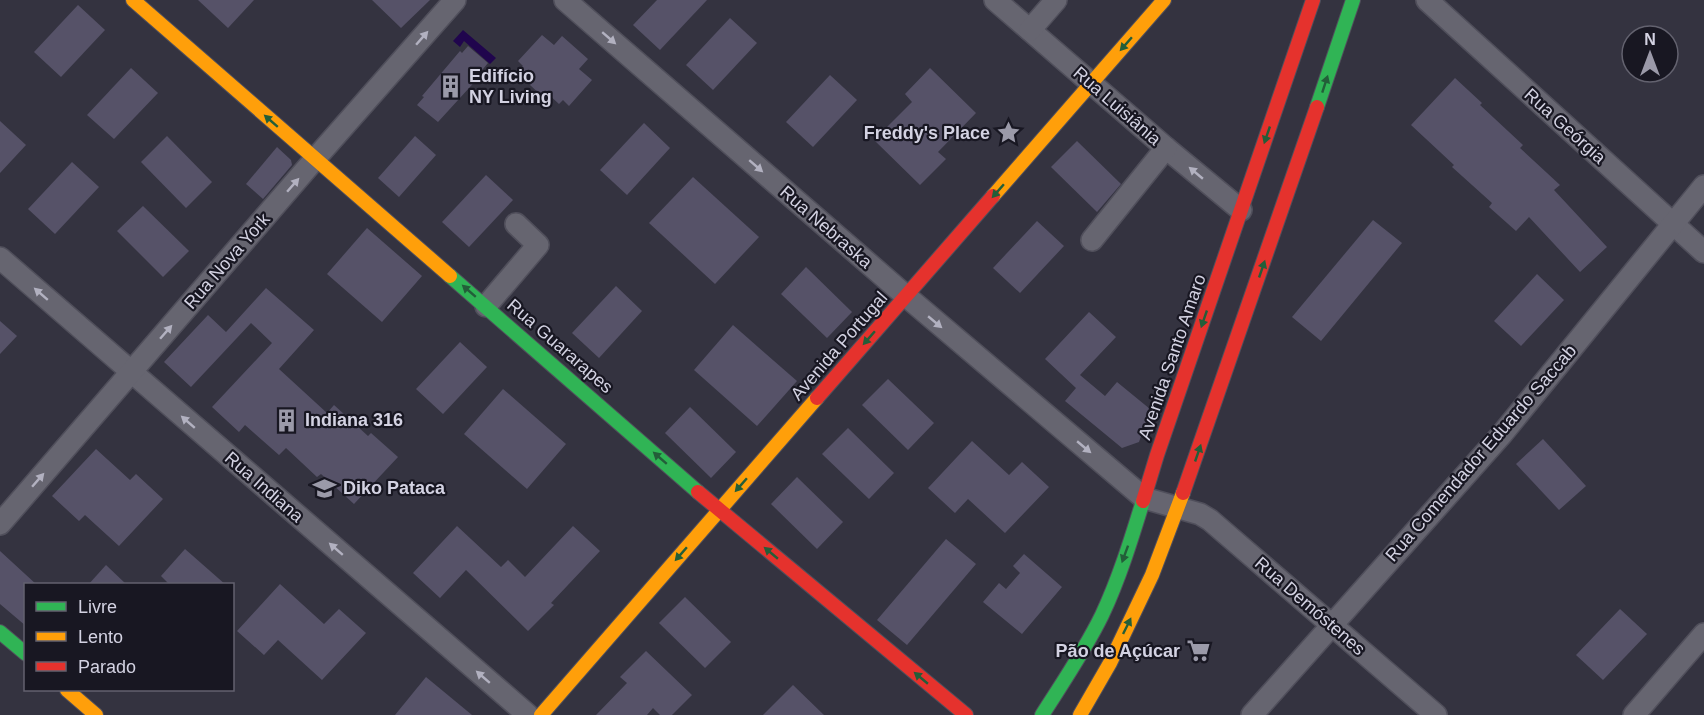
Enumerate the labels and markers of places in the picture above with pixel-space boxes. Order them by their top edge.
place label: Edifício NY Living [469,66,552,107]
building icon: Edifício NY Living [438,73,464,99]
place icon: Freddy's Place [995,120,1021,146]
place label: Freddy's Place [864,123,990,143]
building icon: Indiana 316 [274,407,300,433]
place label: Indiana 316 [305,410,403,430]
school or university icon: Diko Pataca [312,475,338,501]
place label: Diko Pataca [343,478,446,498]
supermarket icon: Pão de Açúcar [1185,638,1211,664]
place label: Pão de Açúcar [1056,641,1180,661]

